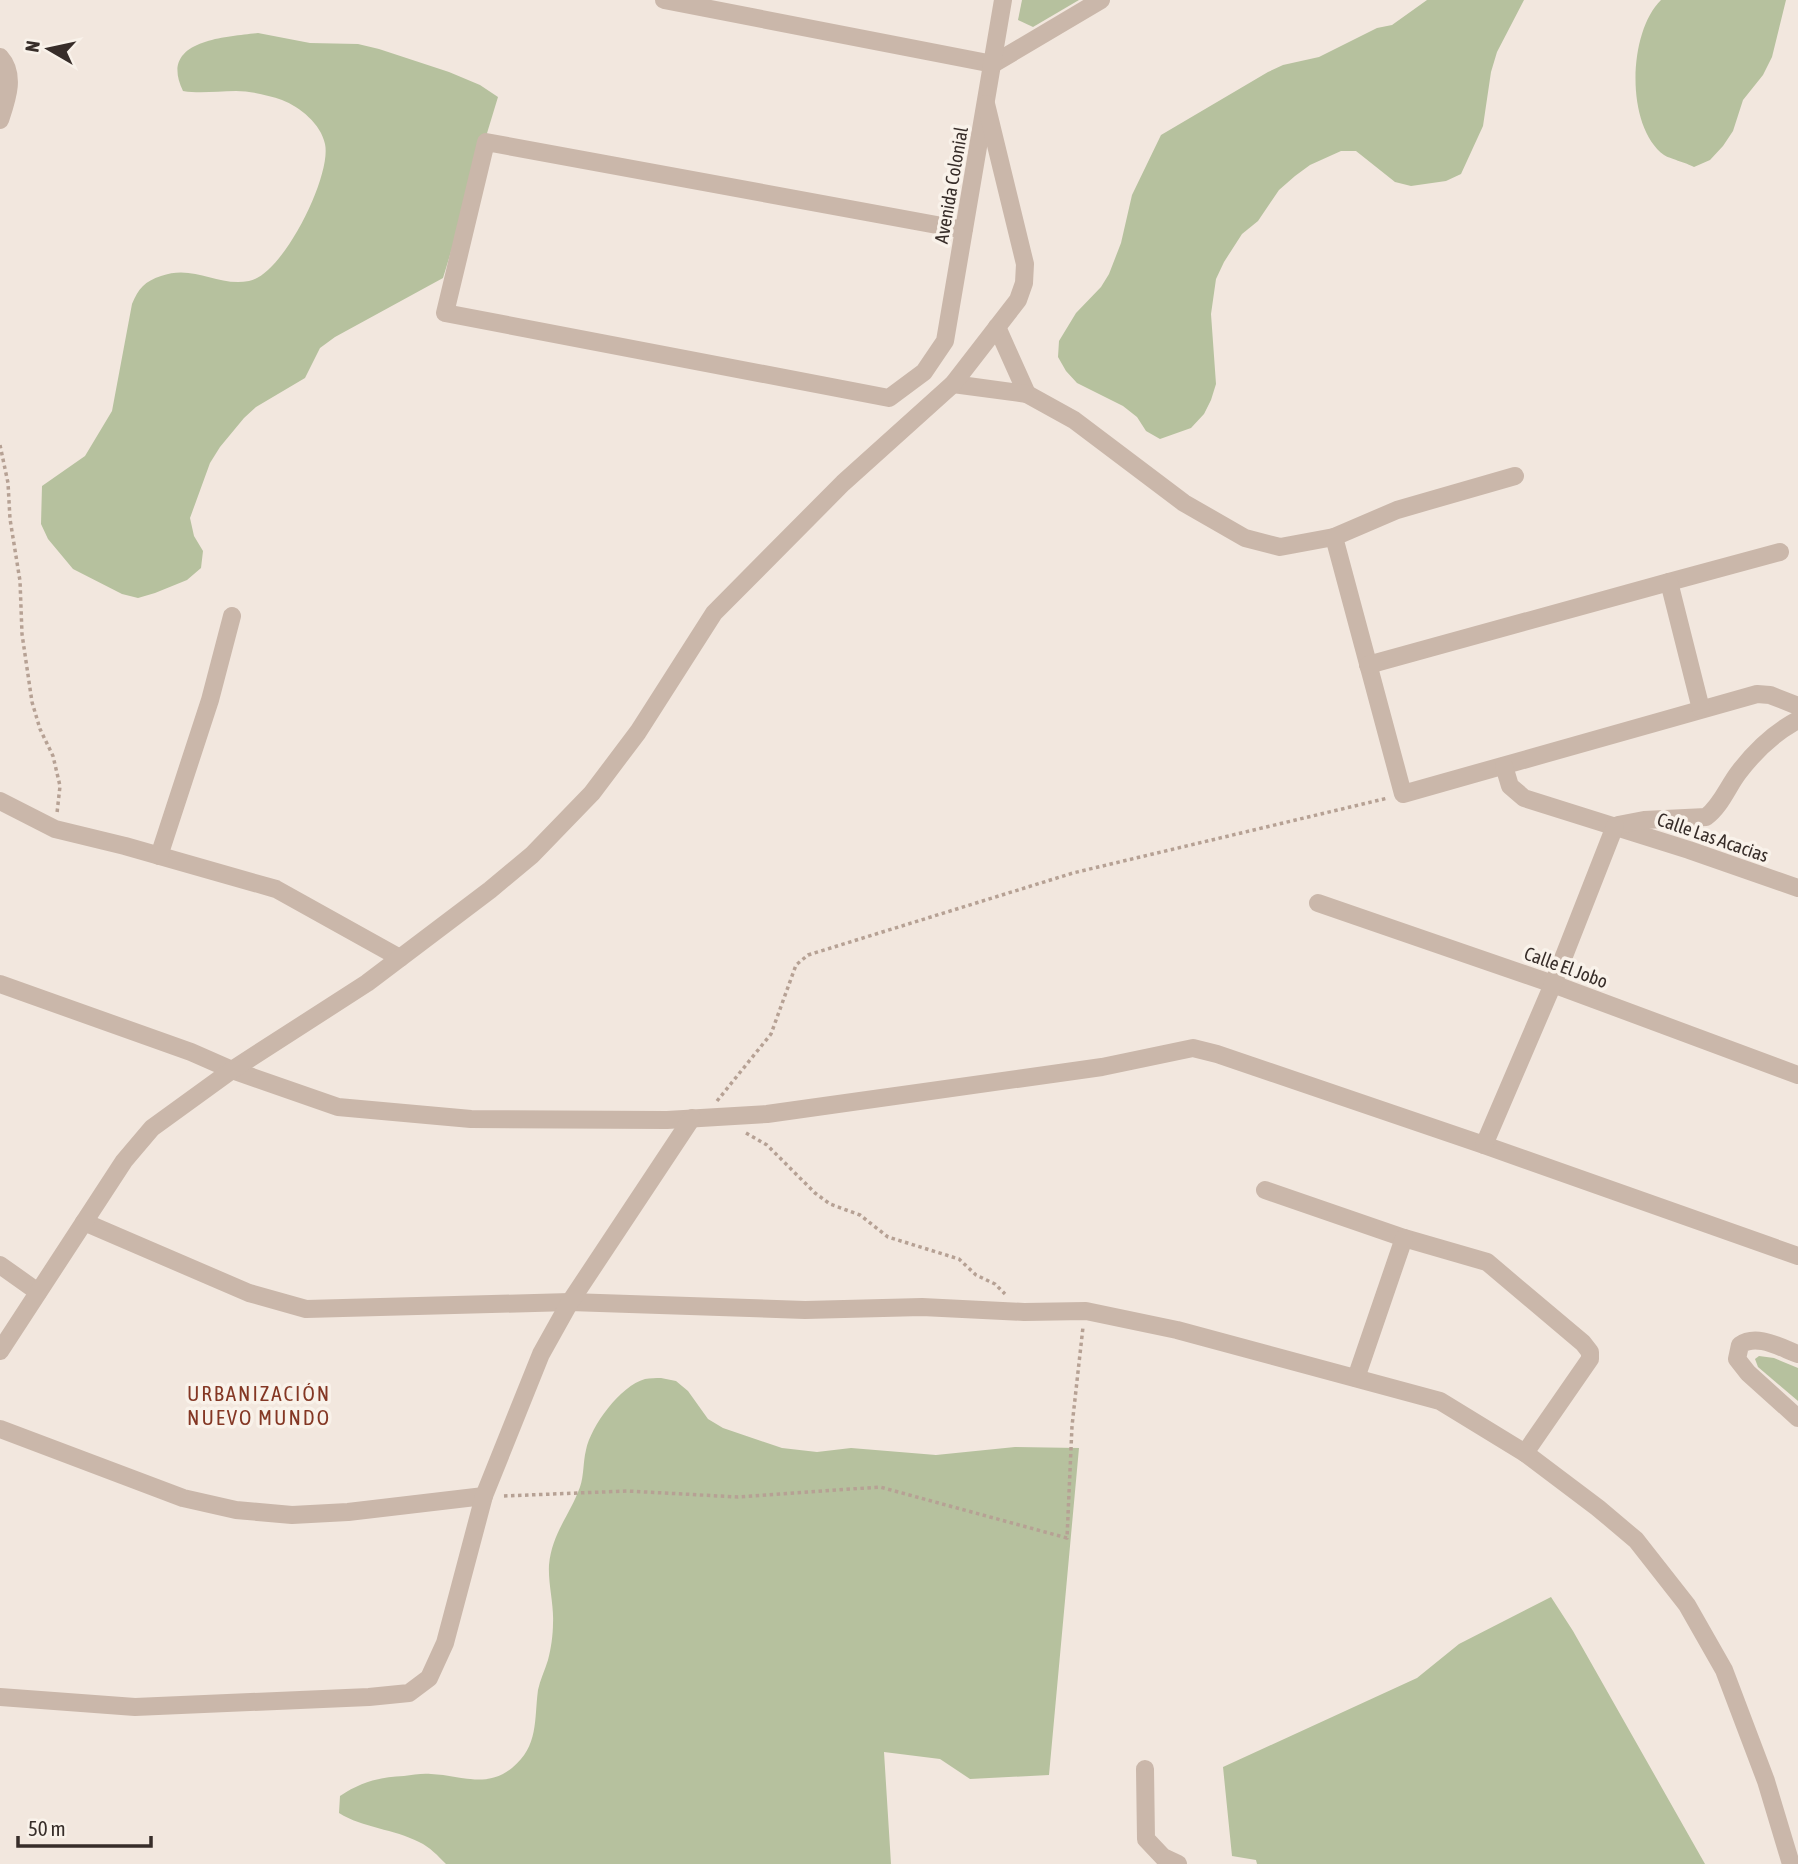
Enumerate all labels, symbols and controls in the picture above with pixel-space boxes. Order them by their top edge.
north arrow [14,14,84,84]
text: N [20,39,44,54]
street label: Avenida Colonial [930,125,972,245]
street label: Calle Las Acacias [1655,808,1772,866]
street label: Calle El Jobo [1521,942,1611,992]
district label: URBANIZACIÓN NUEVO MUNDO [187,1381,331,1429]
scale bar [18,1804,150,1848]
text: 50 m [28,1816,66,1840]

